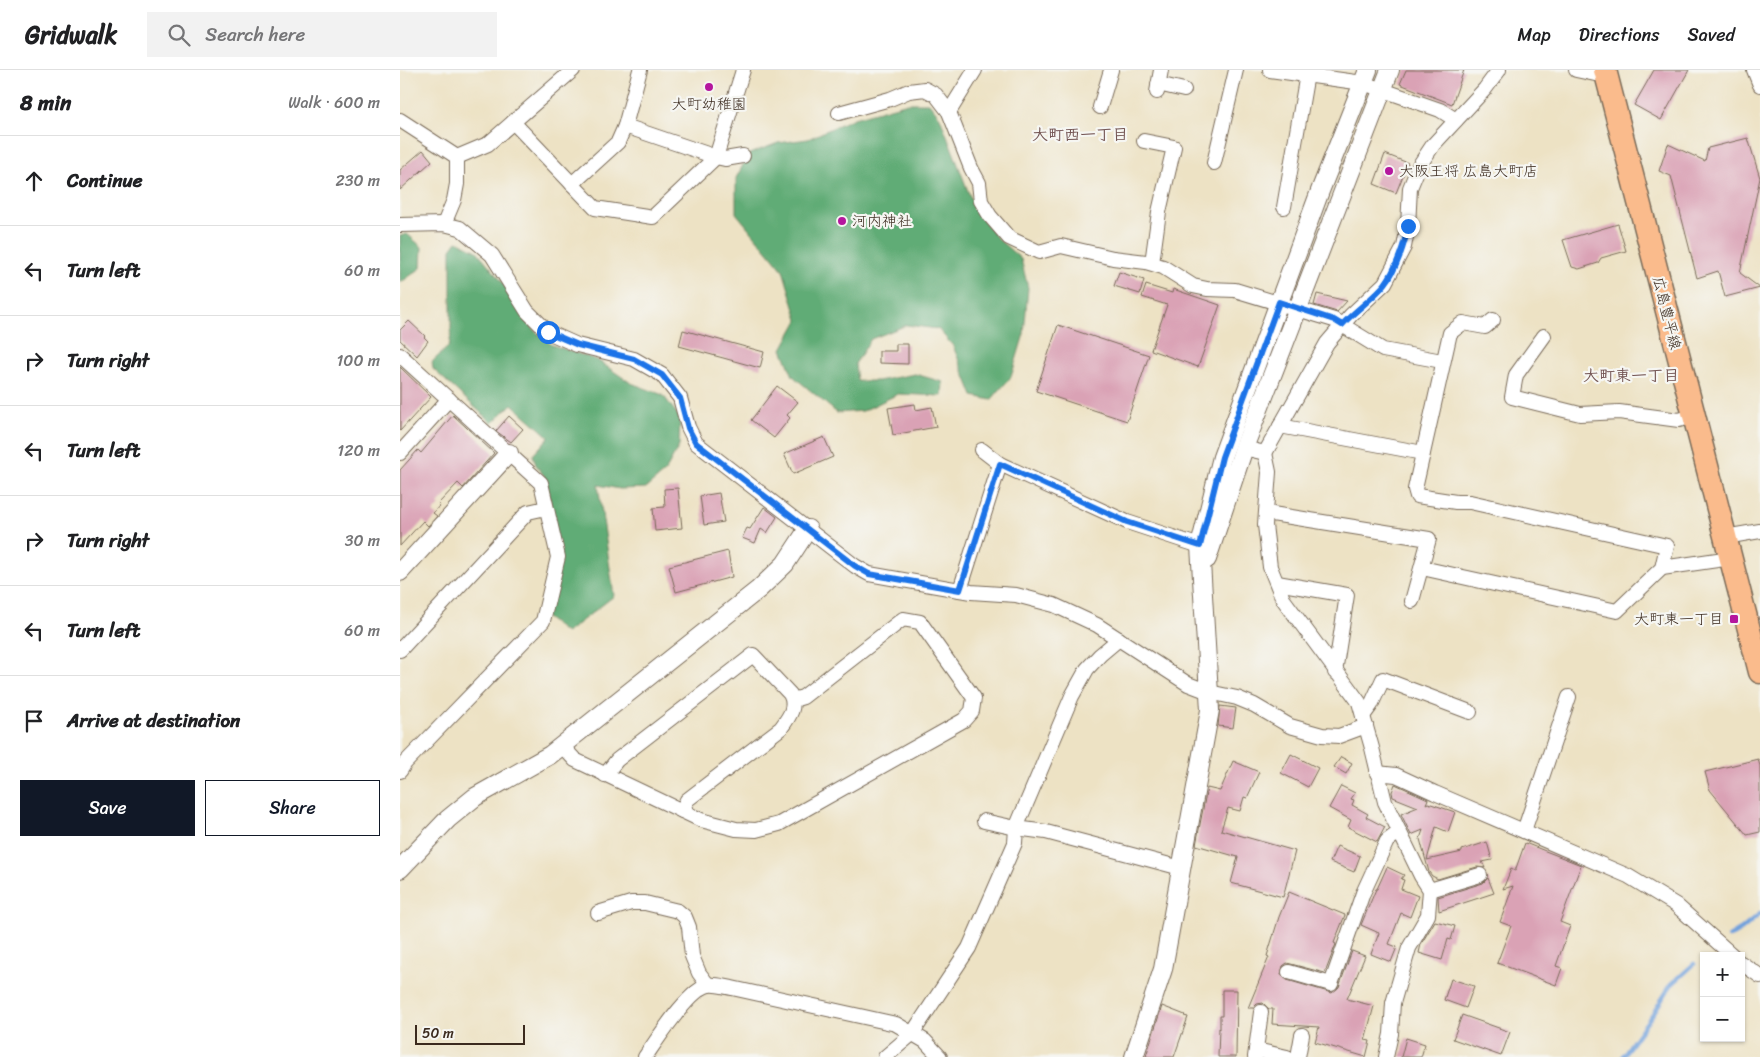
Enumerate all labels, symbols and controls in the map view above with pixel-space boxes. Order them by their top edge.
search box [147,12,497,57]
text: Gridwalk [25,14,117,56]
text: Search here [205,18,305,51]
text: Map [1518,19,1551,51]
text: Directions [1579,19,1660,51]
text: Saved [1688,19,1735,51]
icon: search [165,21,193,49]
marker: 大町幼稚園 [703,81,715,93]
text: 8 min [20,84,71,122]
text: Walk · 600 m [288,88,380,117]
place label: 大町幼稚園 [671,91,747,117]
district label: 大町西一丁目 [1032,120,1128,149]
place label: 大阪王将 広島大町店 [1399,158,1538,184]
text: Continue [67,164,143,197]
marker: 大阪王将 広島大町店 [1383,165,1395,177]
text: 230 m [335,166,380,195]
icon: ahead [20,167,48,195]
place label: 河内神社 [852,208,912,234]
marker: 河内神社 [836,215,848,227]
route end [1397,215,1420,238]
text: Turn left [67,254,140,287]
text: 60 m [344,256,380,285]
icon: left [20,257,48,285]
street label: 広島豊平線 [1645,273,1689,353]
route start [537,321,560,344]
text: Turn right [67,344,149,377]
text: 100 m [336,346,380,375]
icon: right [20,347,48,375]
district label: 大町東一丁目 [1583,361,1679,390]
text: Turn left [67,434,140,467]
text: 120 m [337,436,380,465]
icon: left [20,437,48,465]
text: Turn right [67,524,149,557]
text: 30 m [345,526,380,555]
icon: right [20,527,48,555]
place label: 大町東一丁目 [1634,606,1724,632]
marker: 大町東一丁目 [1728,613,1740,625]
text: Turn left [67,614,140,647]
text: 60 m [344,616,380,645]
icon: left [20,617,48,645]
text: Arrive at destination [67,704,240,737]
icon: arrive [20,707,48,735]
button: Save [20,780,195,836]
button: Share [205,780,380,836]
map controls [1700,952,1745,1042]
button: + [1700,952,1745,997]
button: − [1700,997,1745,1042]
text: 50 m [422,1021,454,1046]
scale bar [415,1022,525,1045]

